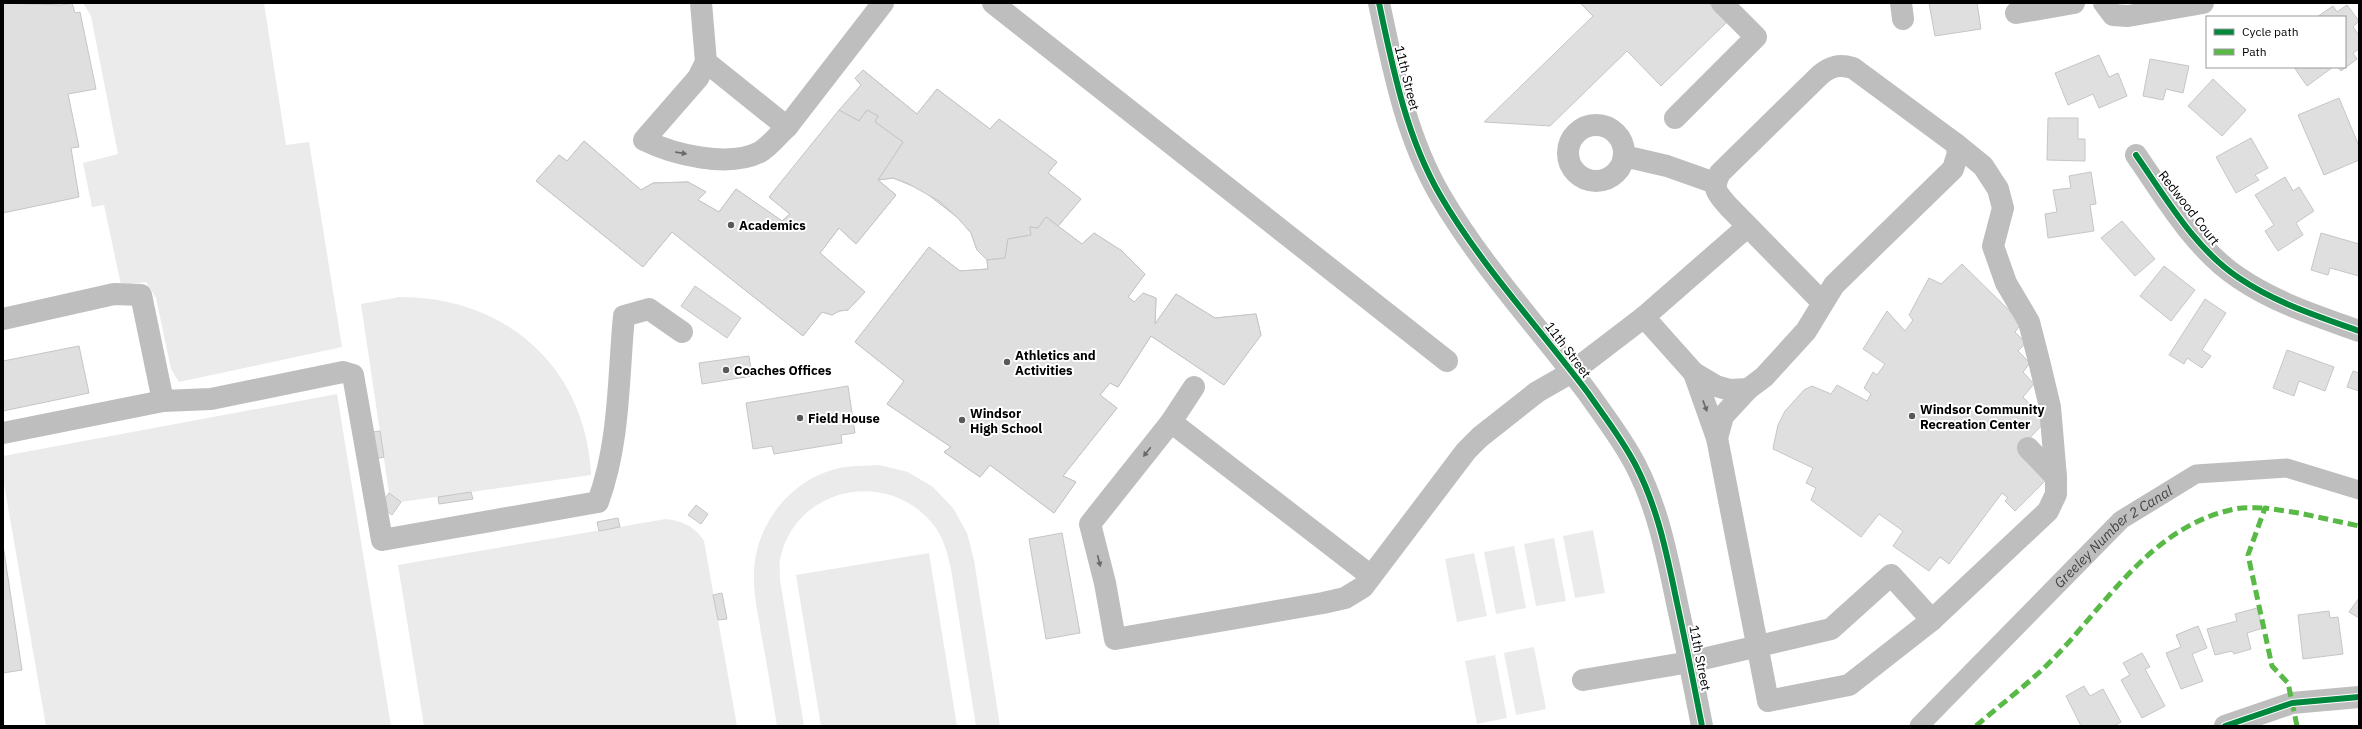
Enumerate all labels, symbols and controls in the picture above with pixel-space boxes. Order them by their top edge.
legend [2206,16,2346,68]
text: Cycle path [2242,24,2299,39]
street label: 11th Street [1391,44,1423,112]
text: Path [2242,44,2267,59]
one-way arrow [675,150,687,156]
street label: Redwood Court [2155,167,2223,249]
place label: Academics [739,217,806,234]
marker: Academics [726,220,736,230]
street label: 11th Street [1541,318,1595,382]
place label: Athletics and Activities [1015,347,1096,379]
marker: Athletics and Activities [1002,357,1012,367]
place label: Coaches Offices [734,362,832,379]
marker: Coaches Offices [721,365,731,375]
one-way arrow [1703,400,1709,412]
place label: Windsor Community Recreation Center [1920,401,2044,433]
place label: Windsor High School [970,405,1042,437]
place label: Field House [808,410,880,427]
marker: Windsor Community Recreation Center [1907,411,1917,421]
marker: Field House [795,413,805,423]
marker: Windsor High School [957,415,967,425]
one-way arrow [1142,447,1151,458]
water label: Greeley Number 2 Canal [2050,481,2176,592]
one-way arrow [1097,555,1103,568]
street label: 11th Street [1685,624,1715,692]

